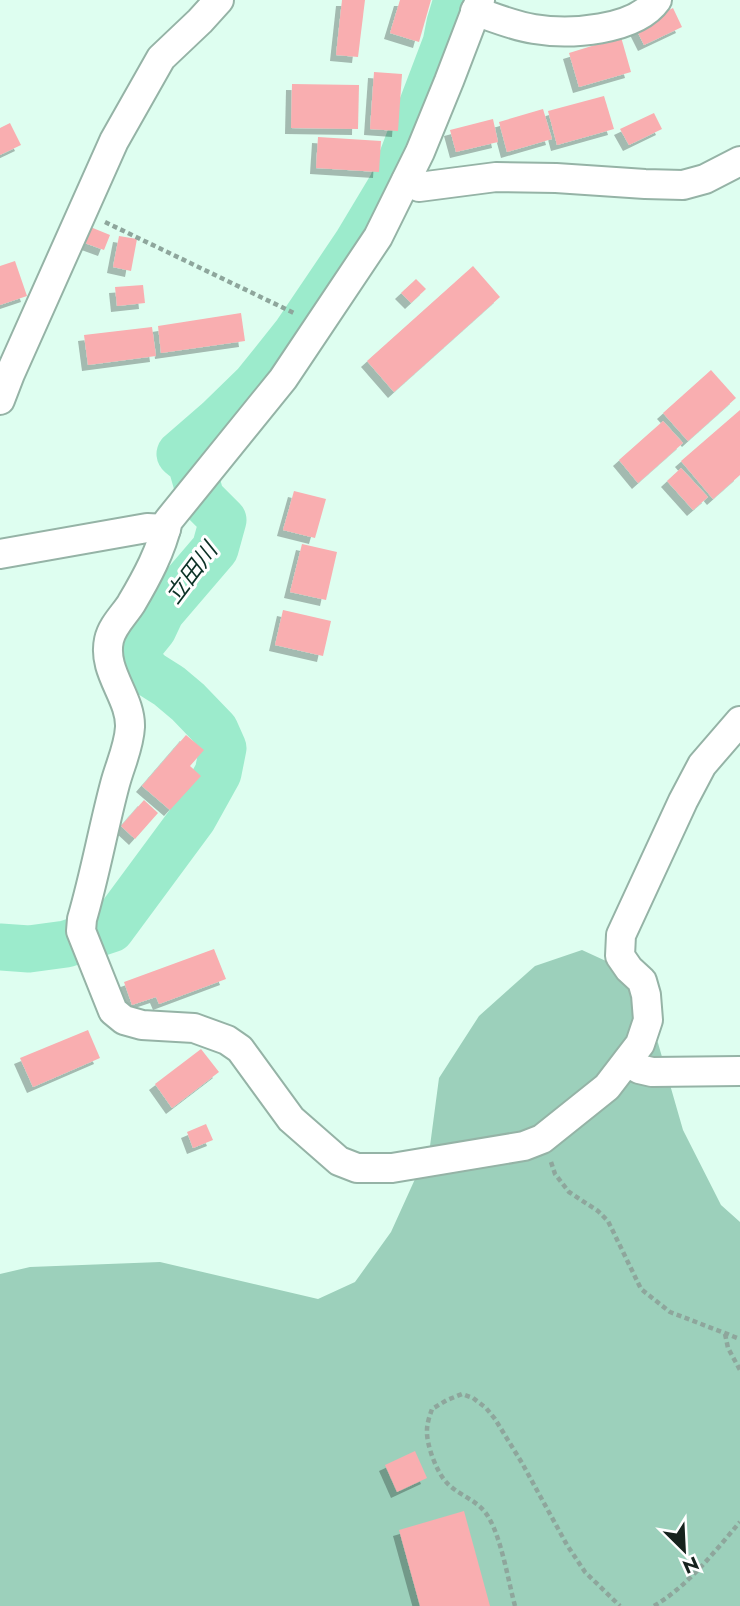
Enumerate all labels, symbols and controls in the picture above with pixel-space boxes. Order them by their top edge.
water label: 立田川 [157,533,227,611]
north arrow [649,1515,719,1585]
text: N [678,1550,703,1580]

